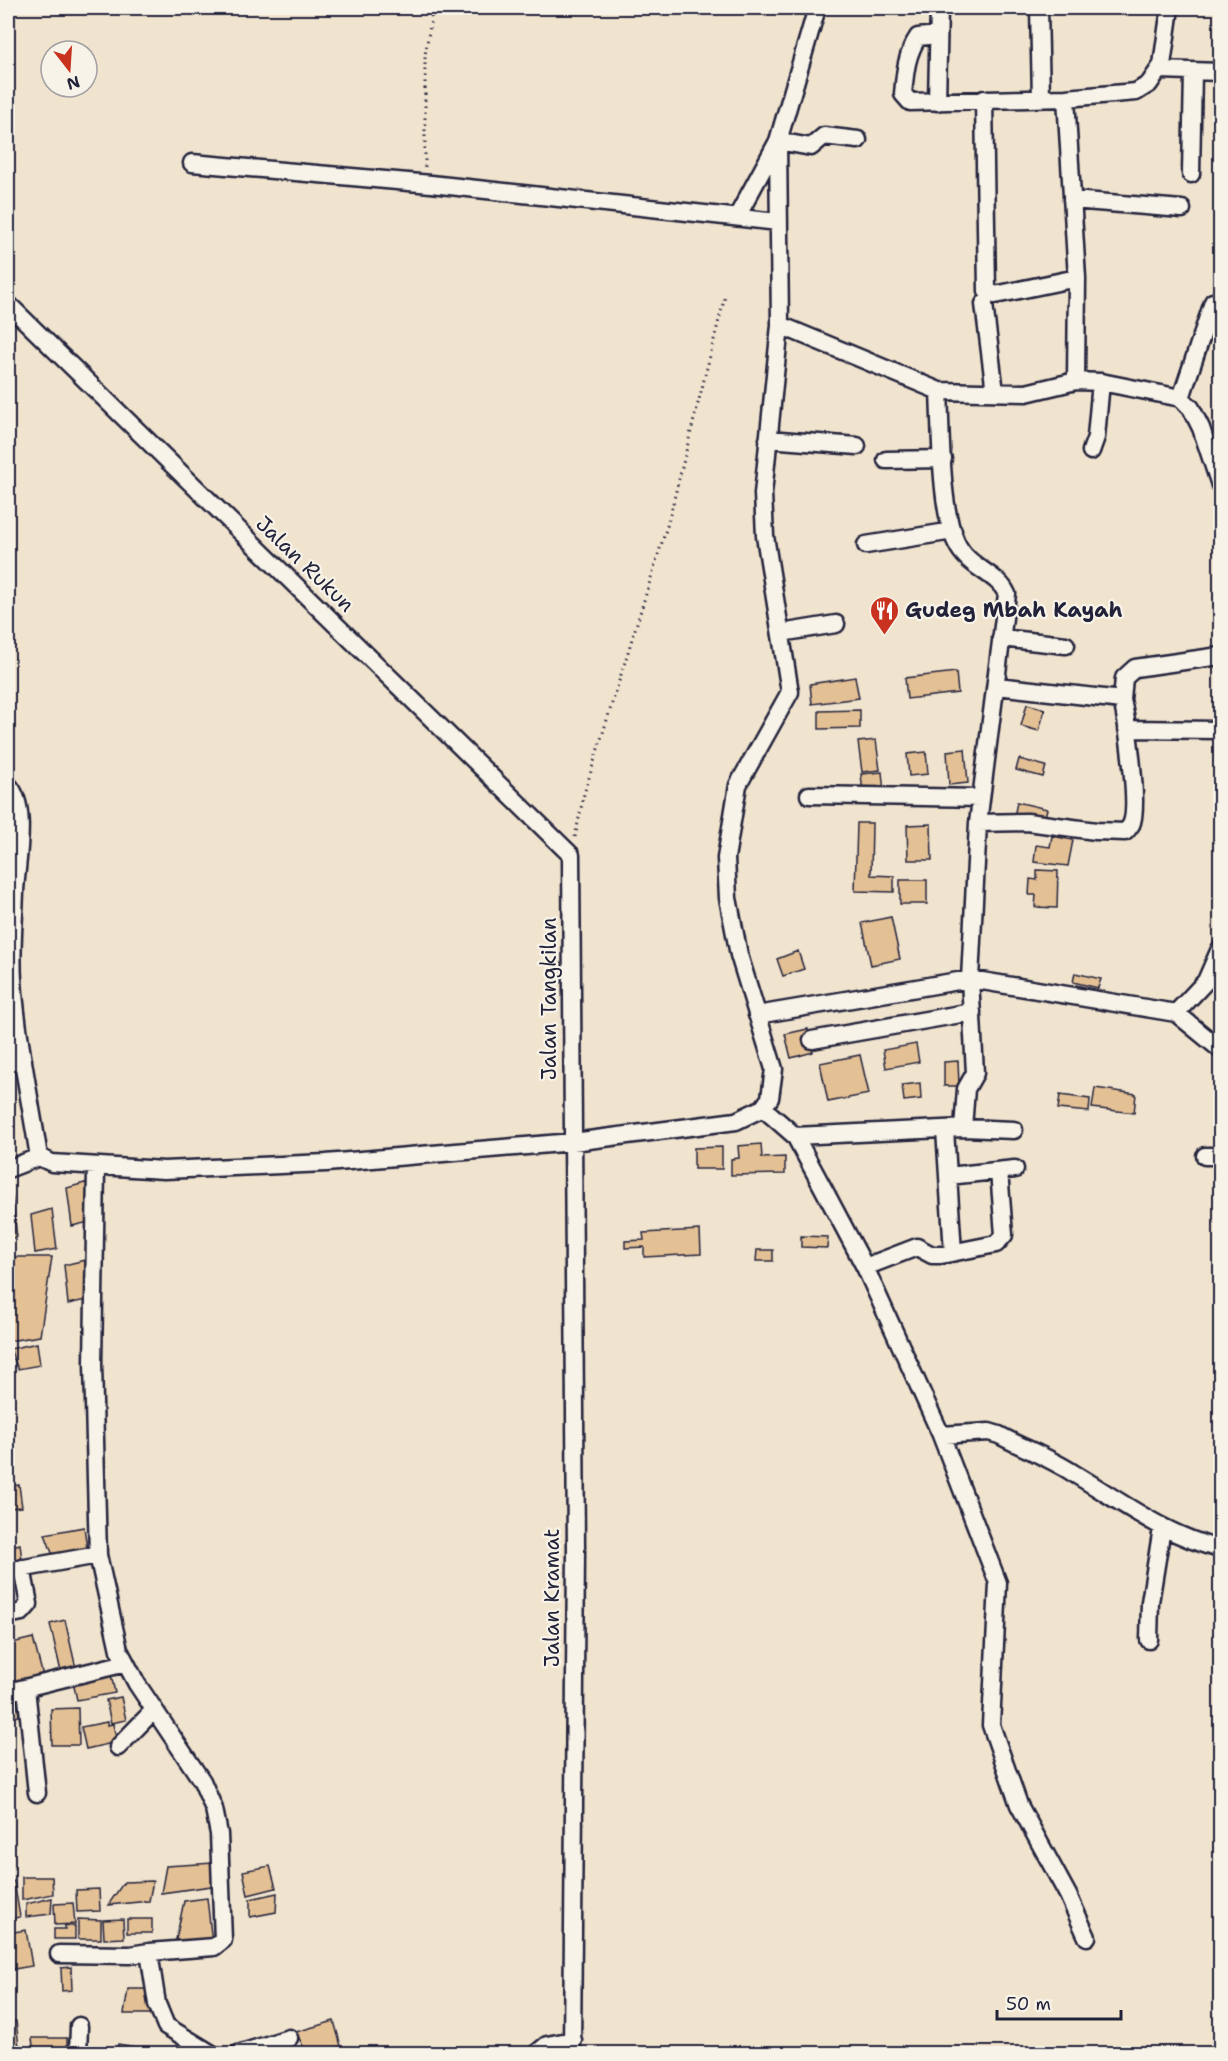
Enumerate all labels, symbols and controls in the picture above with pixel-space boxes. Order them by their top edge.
north arrow [39,39,99,99]
text: N [64,71,82,95]
street label: Jalan Rukun [250,510,361,618]
restaurant icon: Gudeg Mbah Kayah [868,594,900,636]
place label: Gudeg Mbah Kayah [905,596,1123,624]
street label: Jalan Tangkilan [535,917,563,1081]
street label: Jalan Kramat [538,1528,566,1668]
scale bar [997,1983,1122,2021]
text: 50 m [1006,1992,1051,2016]

